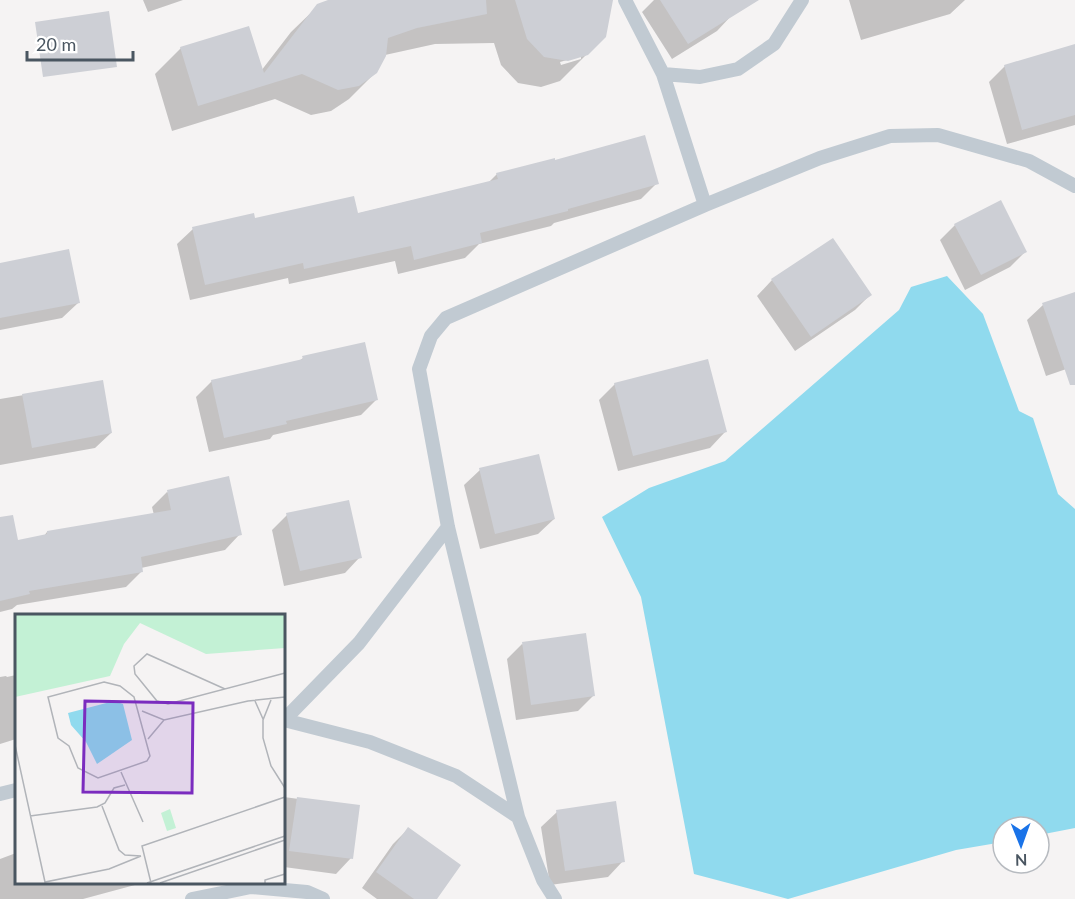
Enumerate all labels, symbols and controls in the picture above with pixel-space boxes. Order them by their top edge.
scale bar [27,24,134,62]
text: 20 m [36,33,76,55]
inset map [15,614,285,884]
north arrow [991,815,1051,875]
text: N [1015,851,1028,870]

